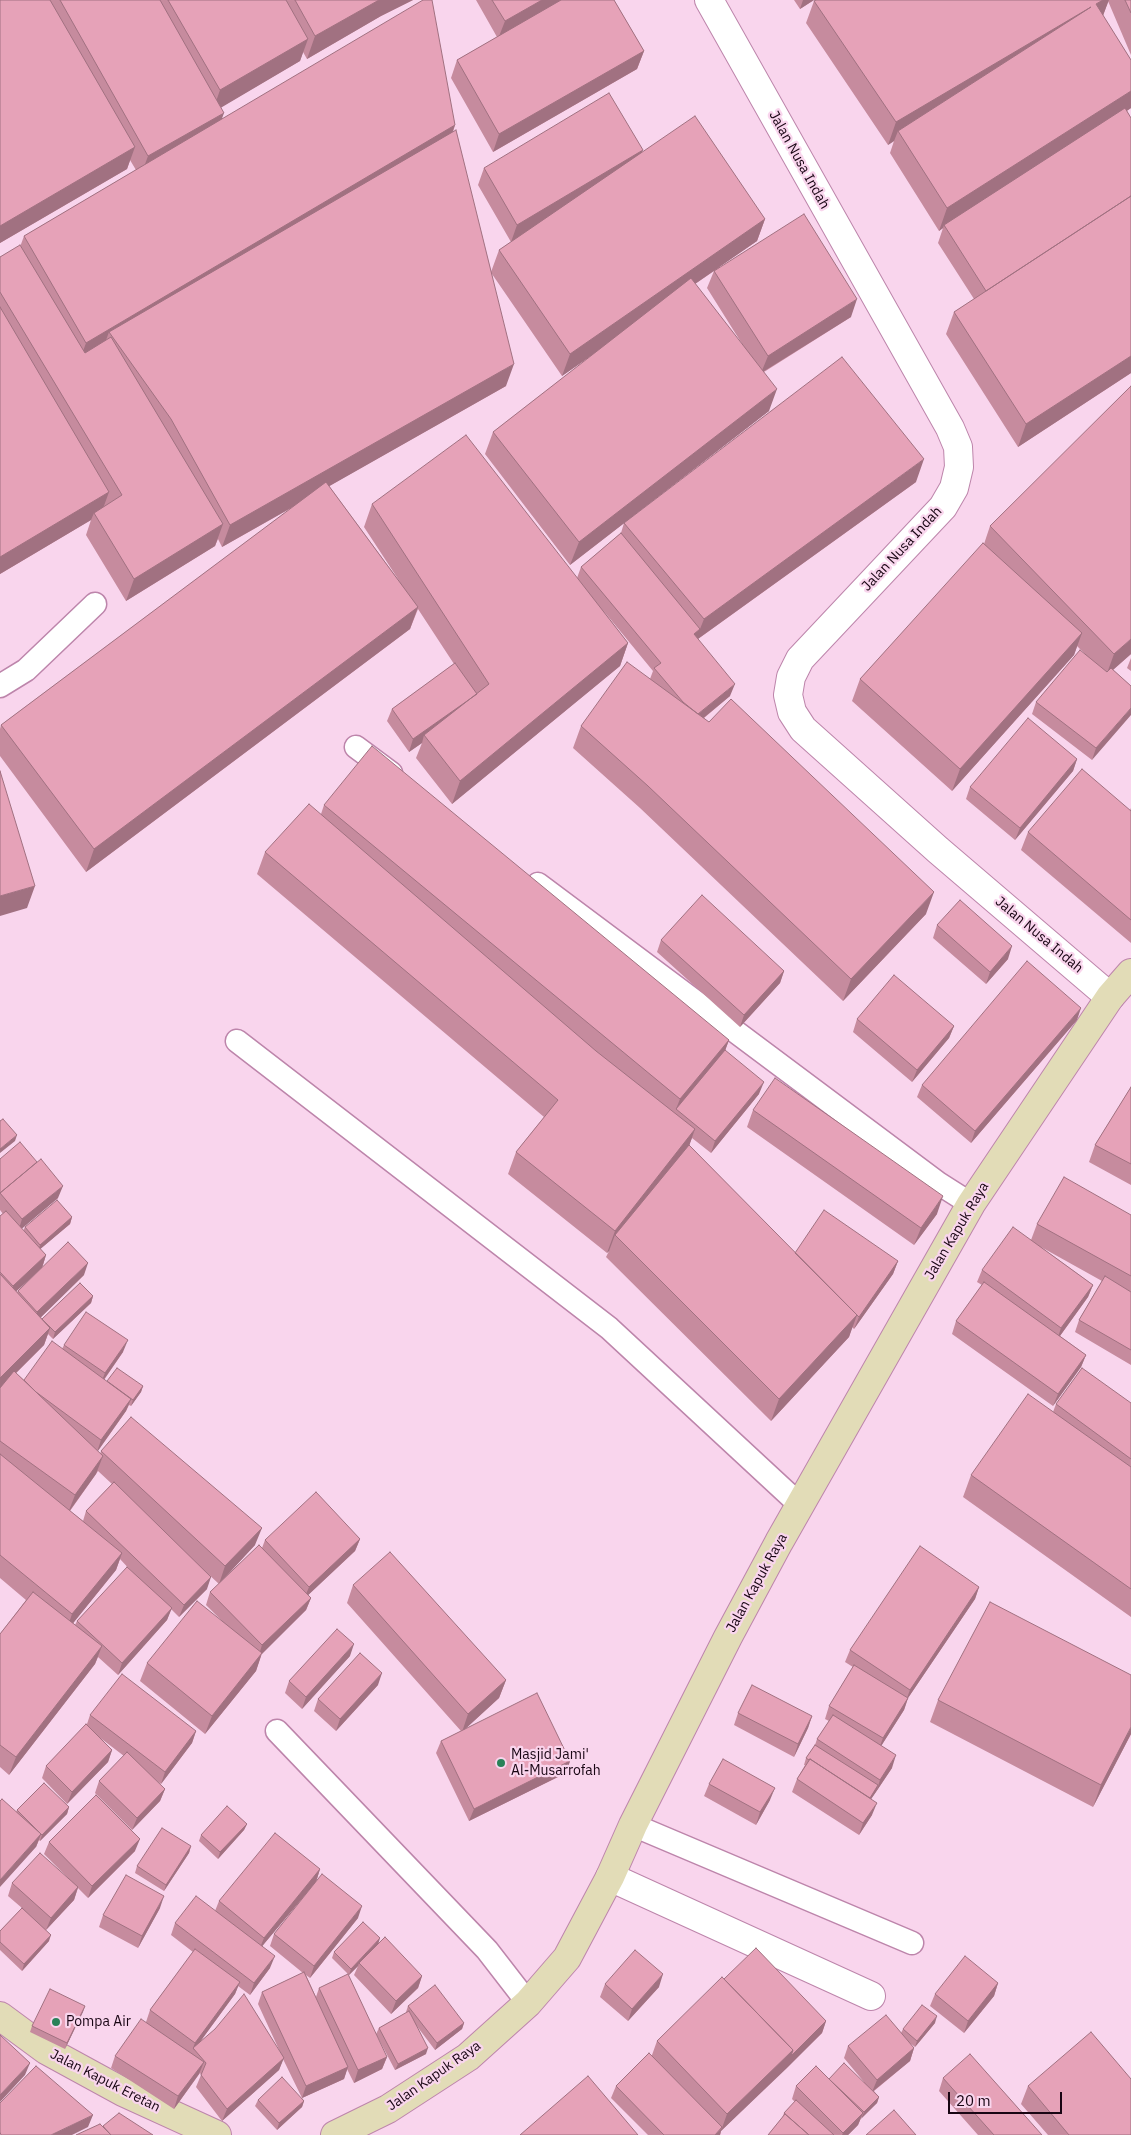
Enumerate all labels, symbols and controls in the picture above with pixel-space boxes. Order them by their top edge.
street label: Jalan Nusa Indah [765,108,833,212]
street label: Jalan Nusa Indah [858,503,946,595]
street label: Jalan Nusa Indah [992,893,1086,977]
street label: Jalan Kapuk Raya [921,1179,993,1283]
street label: Jalan Kapuk Raya [723,1531,791,1635]
place label: Masjid Jami' Al-Musarrofah [511,1747,601,1780]
marker: Masjid Jami' Al-Musarrofah [495,1757,507,1769]
place label: Pompa Air [66,2014,131,2030]
marker: Pompa Air [50,2016,62,2028]
street label: Jalan Kapuk Raya [384,2037,484,2115]
street label: Jalan Kapuk Eretan [47,2046,163,2116]
scale bar [951,2082,1065,2114]
text: 20 m [956,2091,991,2110]

